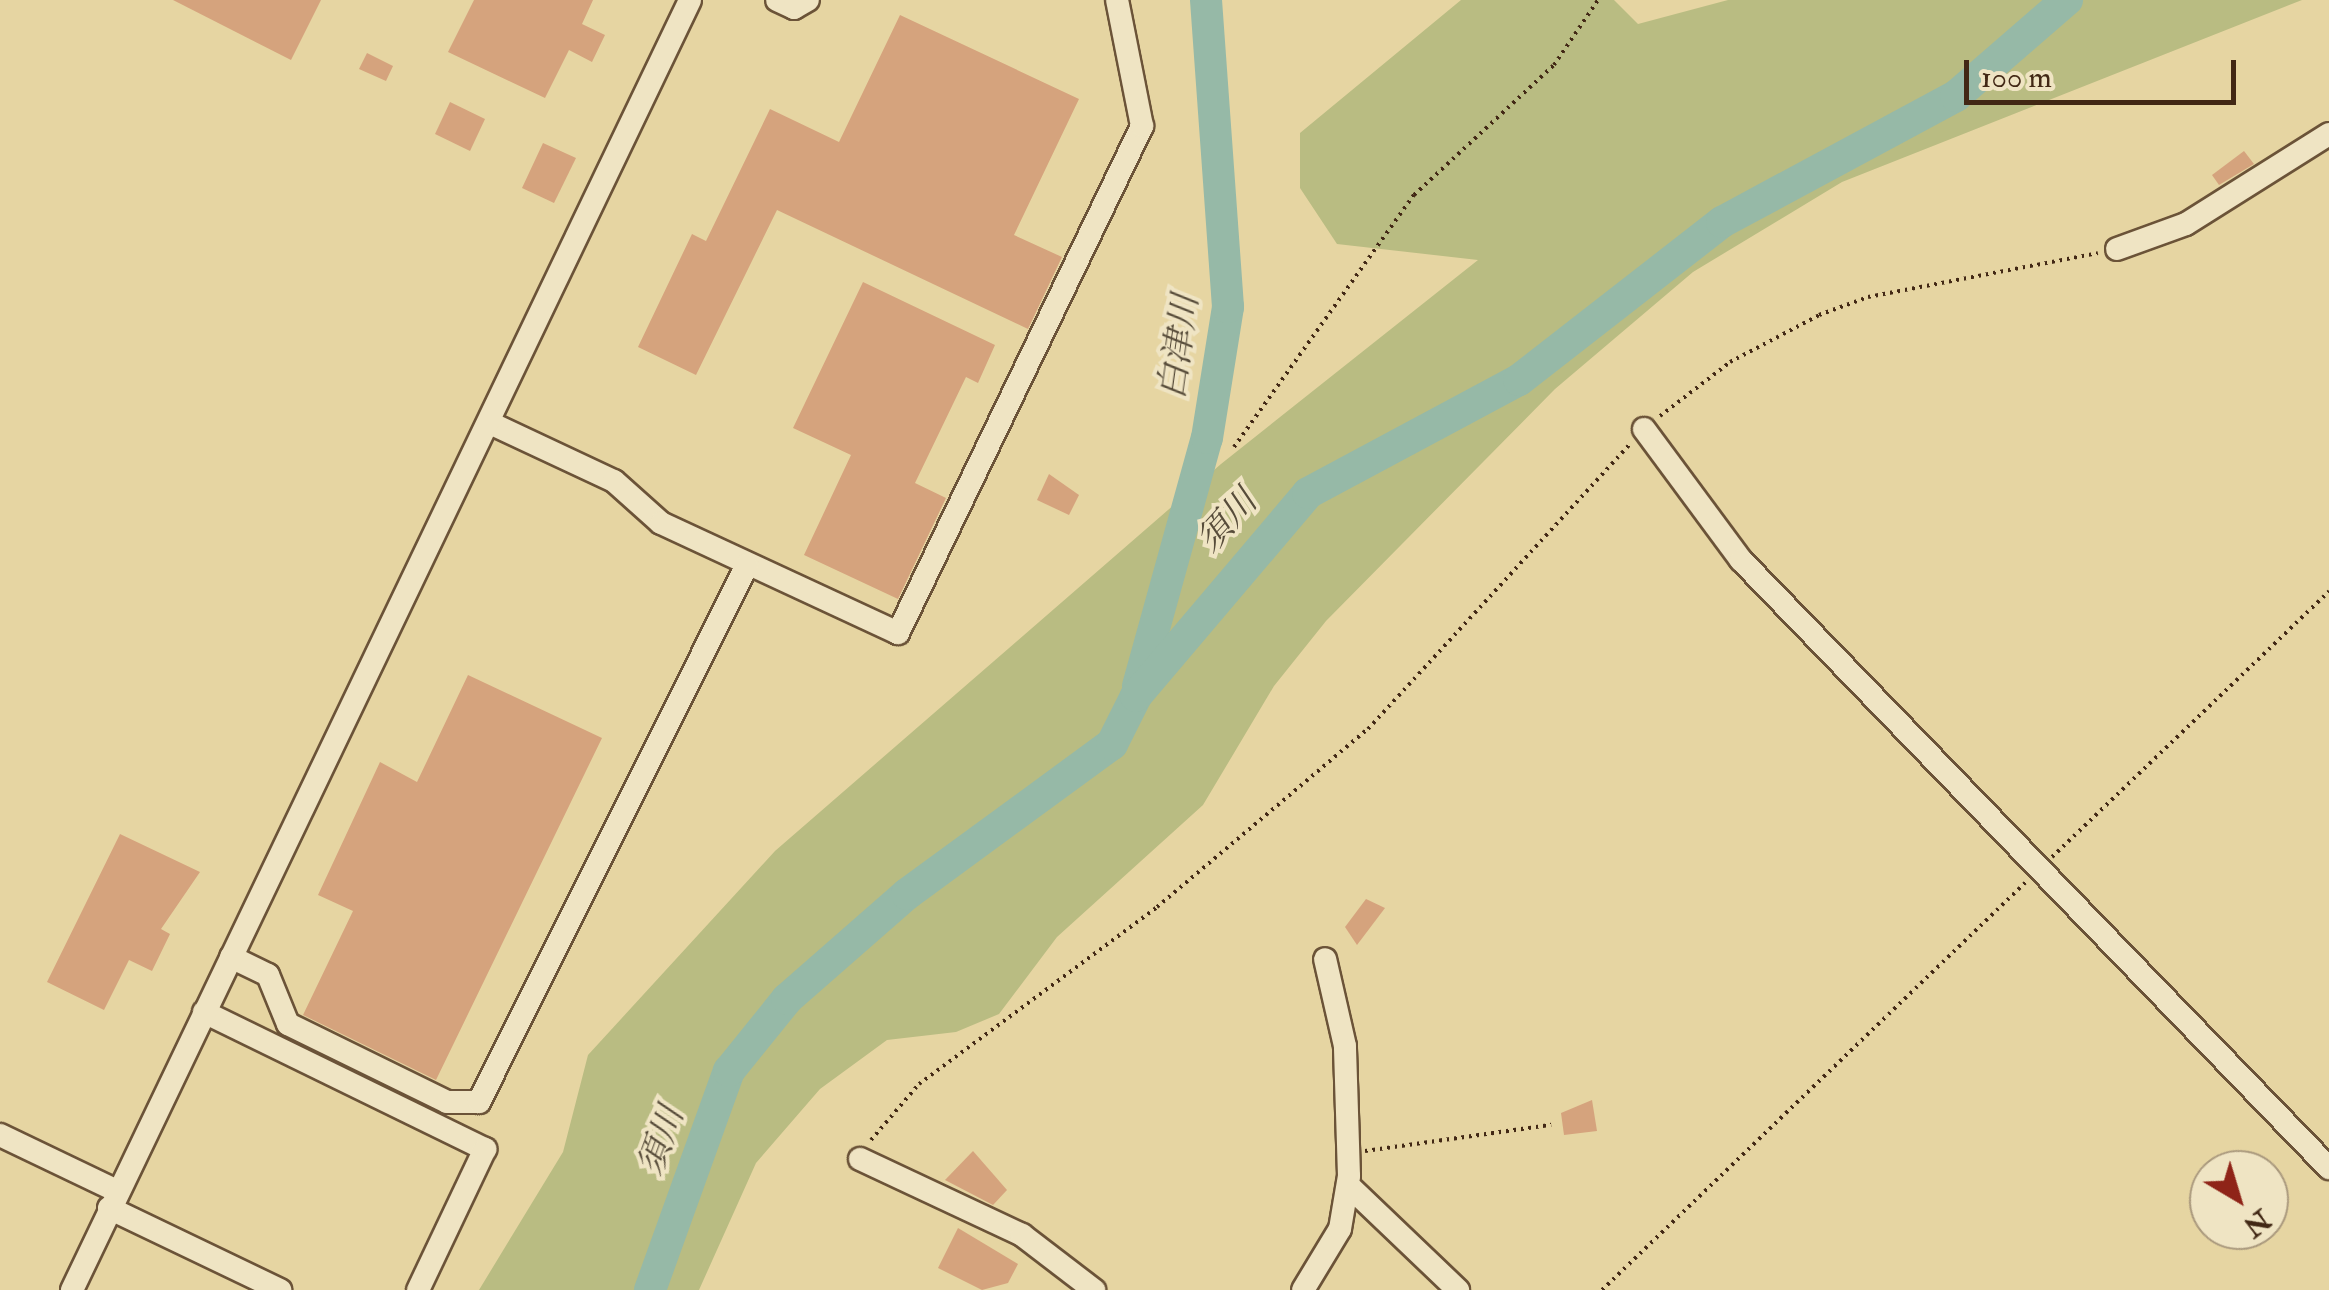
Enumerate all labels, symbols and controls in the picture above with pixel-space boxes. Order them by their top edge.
scale bar [1969,40,2242,102]
text: 100 m [1981,59,2052,96]
water label: 白津川 [1151,292,1207,402]
water label: 須川 [1188,481,1266,561]
water label: 須川 [629,1101,693,1181]
north arrow [2189,1150,2289,1250]
text: N [2236,1201,2277,1244]

